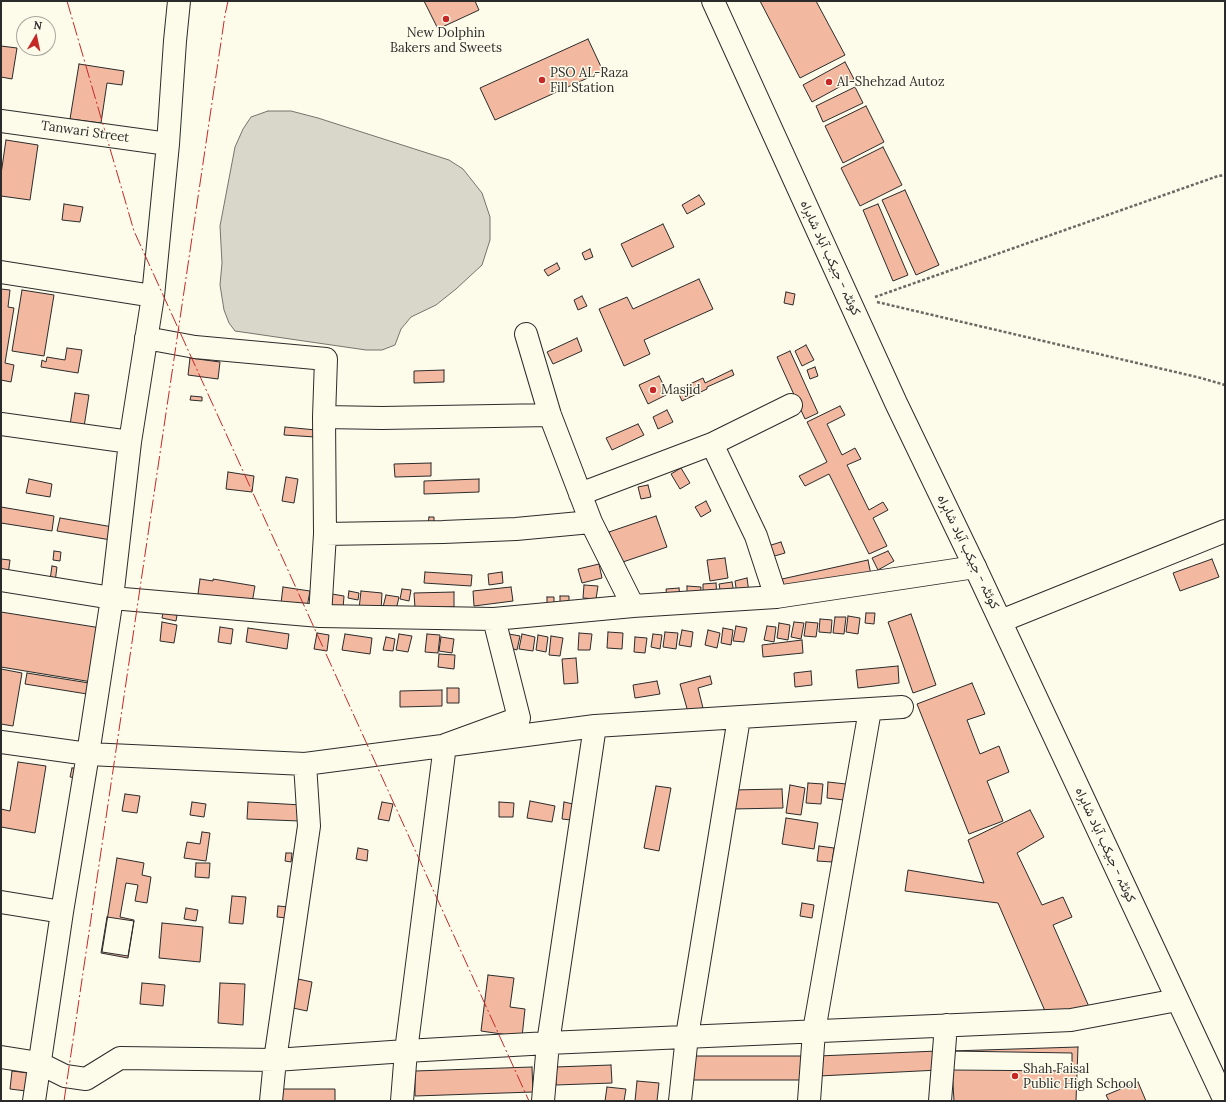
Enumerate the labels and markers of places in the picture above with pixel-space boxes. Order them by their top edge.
marker: New Dolphin Bakers and Sweets [441,14,451,24]
place label: New Dolphin Bakers and Sweets [390,25,502,56]
place label: PSO AL-Raza Fill Station [550,65,628,96]
place label: Al-Shehzad Autoz [837,74,945,90]
marker: PSO AL-Raza Fill Station [537,75,547,85]
marker: Al-Shehzad Autoz [824,77,834,87]
place label: Masjid [661,382,700,398]
marker: Masjid [648,385,658,395]
place label: Shah Faisal Public High School [1023,1061,1137,1092]
marker: Shah Faisal Public High School [1010,1071,1020,1081]

